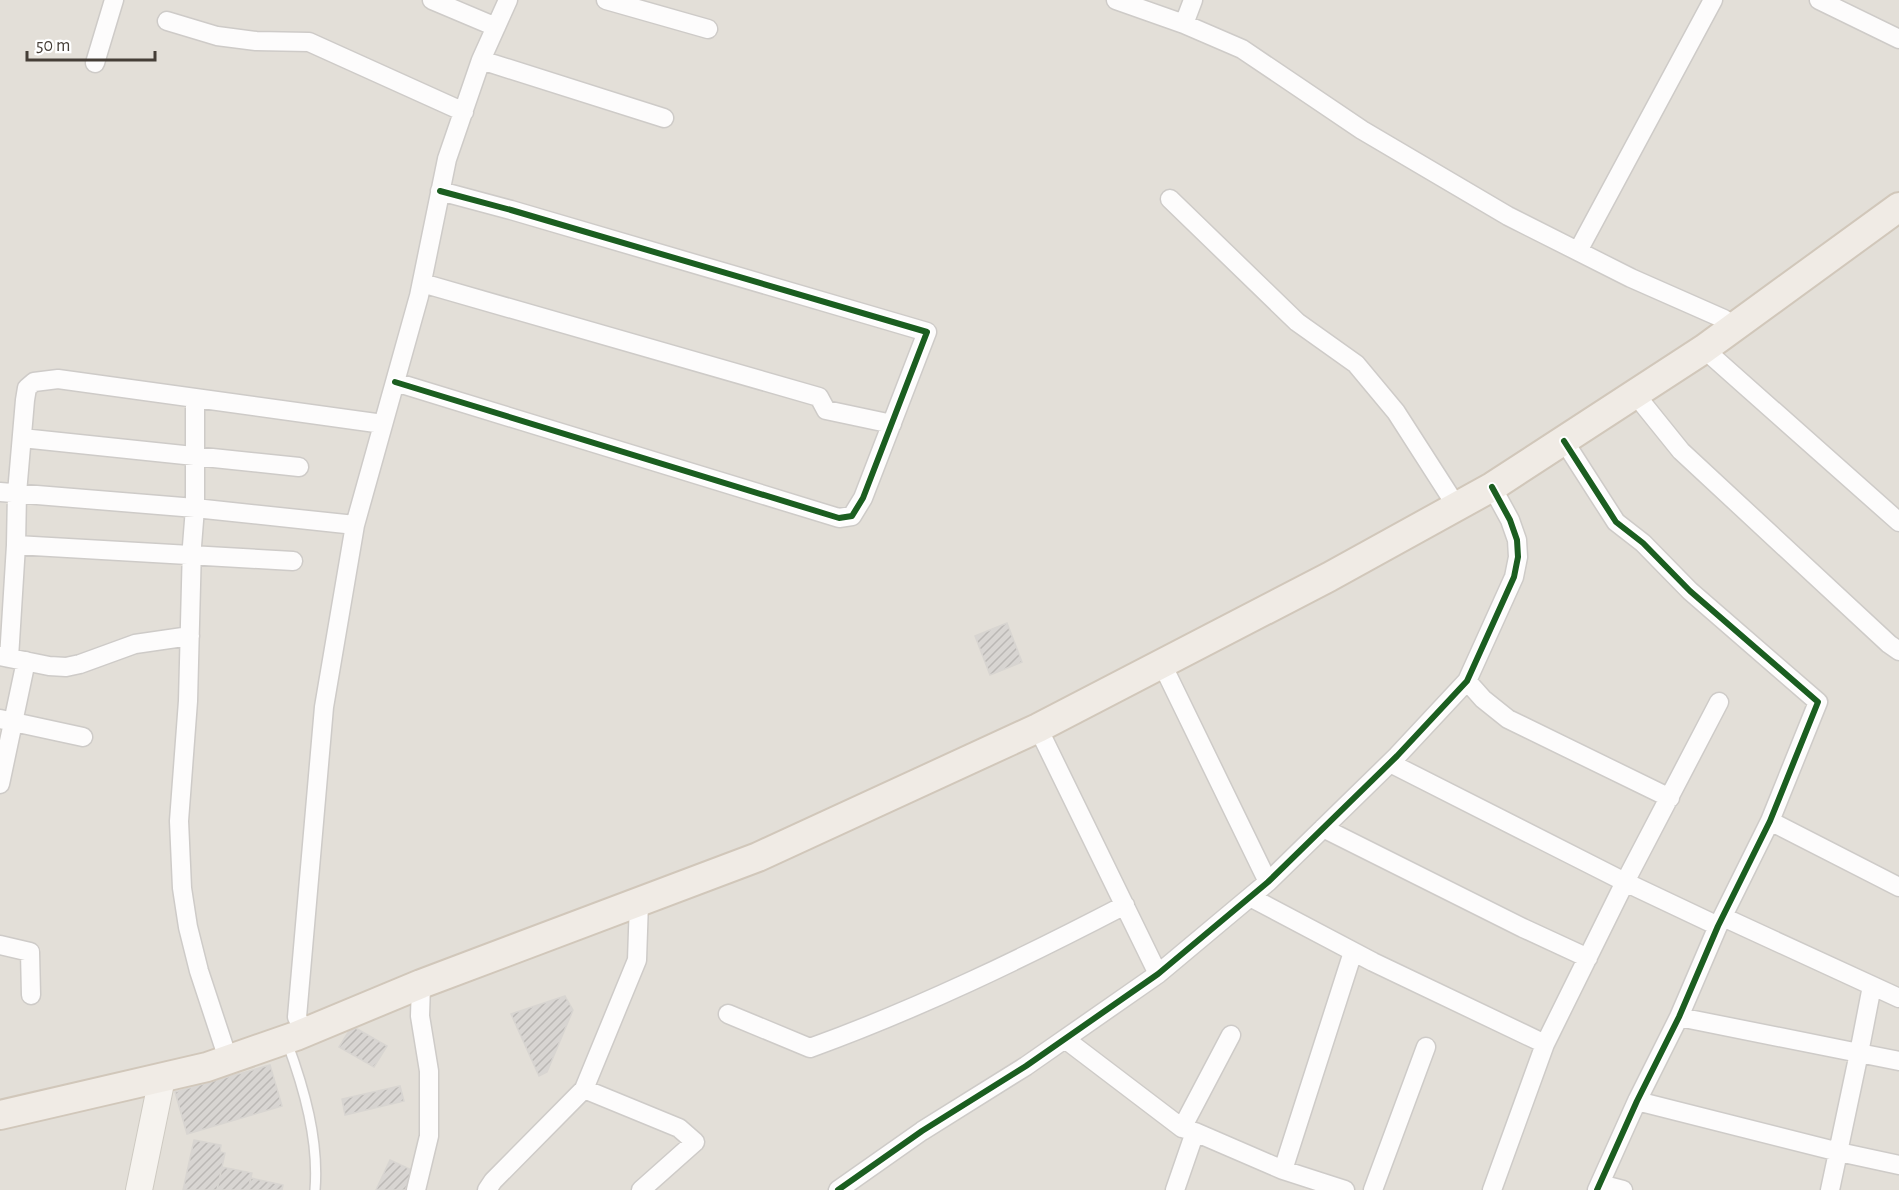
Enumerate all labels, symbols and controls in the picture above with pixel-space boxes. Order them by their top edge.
scale bar [27,24,154,62]
text: 50 m [36,37,70,55]

